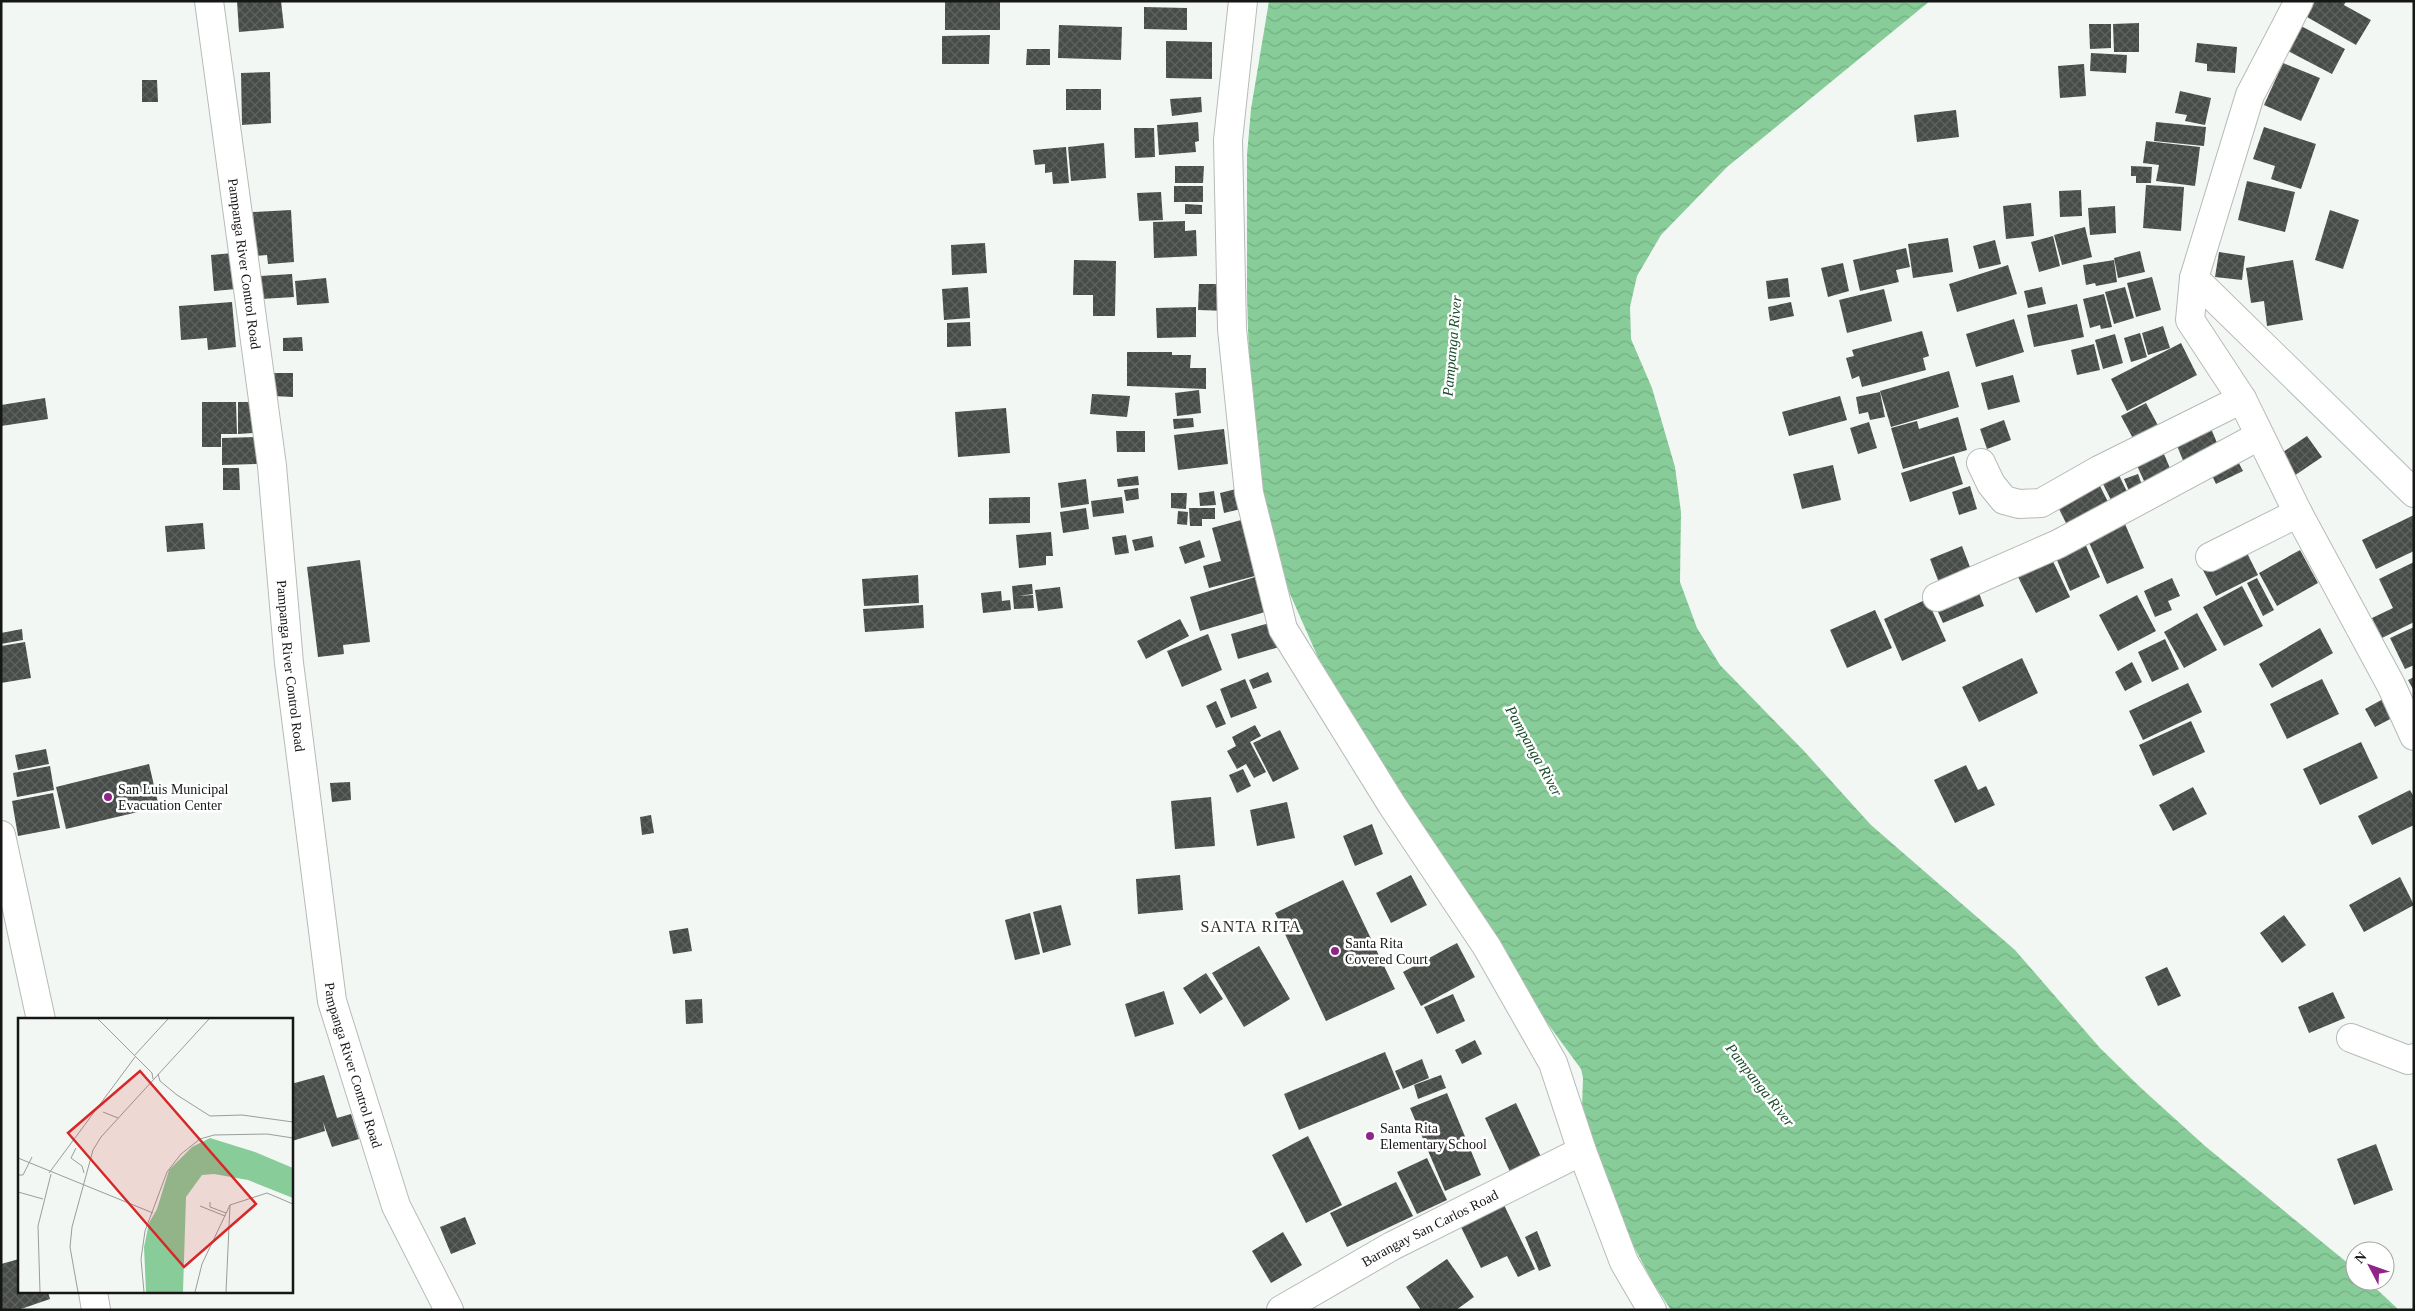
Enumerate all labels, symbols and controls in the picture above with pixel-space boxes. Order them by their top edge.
street label: Pampanga River Control Road [225,177,263,350]
water label: Pampanga River [1440,295,1464,398]
street label: Pampanga River Control Road [274,580,307,752]
water label: Pampanga River [1502,702,1566,799]
place label: San Luis Municipal Evacuation Center [118,782,229,813]
marker: San Luis Municipal Evacuation Center [102,791,114,803]
district label: SANTA RITA [1200,918,1302,935]
place label: Santa Rita Covered Court [1345,936,1428,967]
marker: Santa Rita Covered Court [1329,945,1341,957]
street label: Pampanga River Control Road [322,981,384,1150]
inset map [18,1018,292,1294]
water label: Pampanga River [1722,1039,1798,1130]
place label: Santa Rita Elementary School [1380,1121,1487,1152]
marker: Santa Rita Elementary School [1364,1130,1376,1142]
street label: Barangay San Carlos Road [1359,1187,1501,1270]
north arrow [2345,1241,2395,1291]
text: N [2352,1249,2370,1267]

